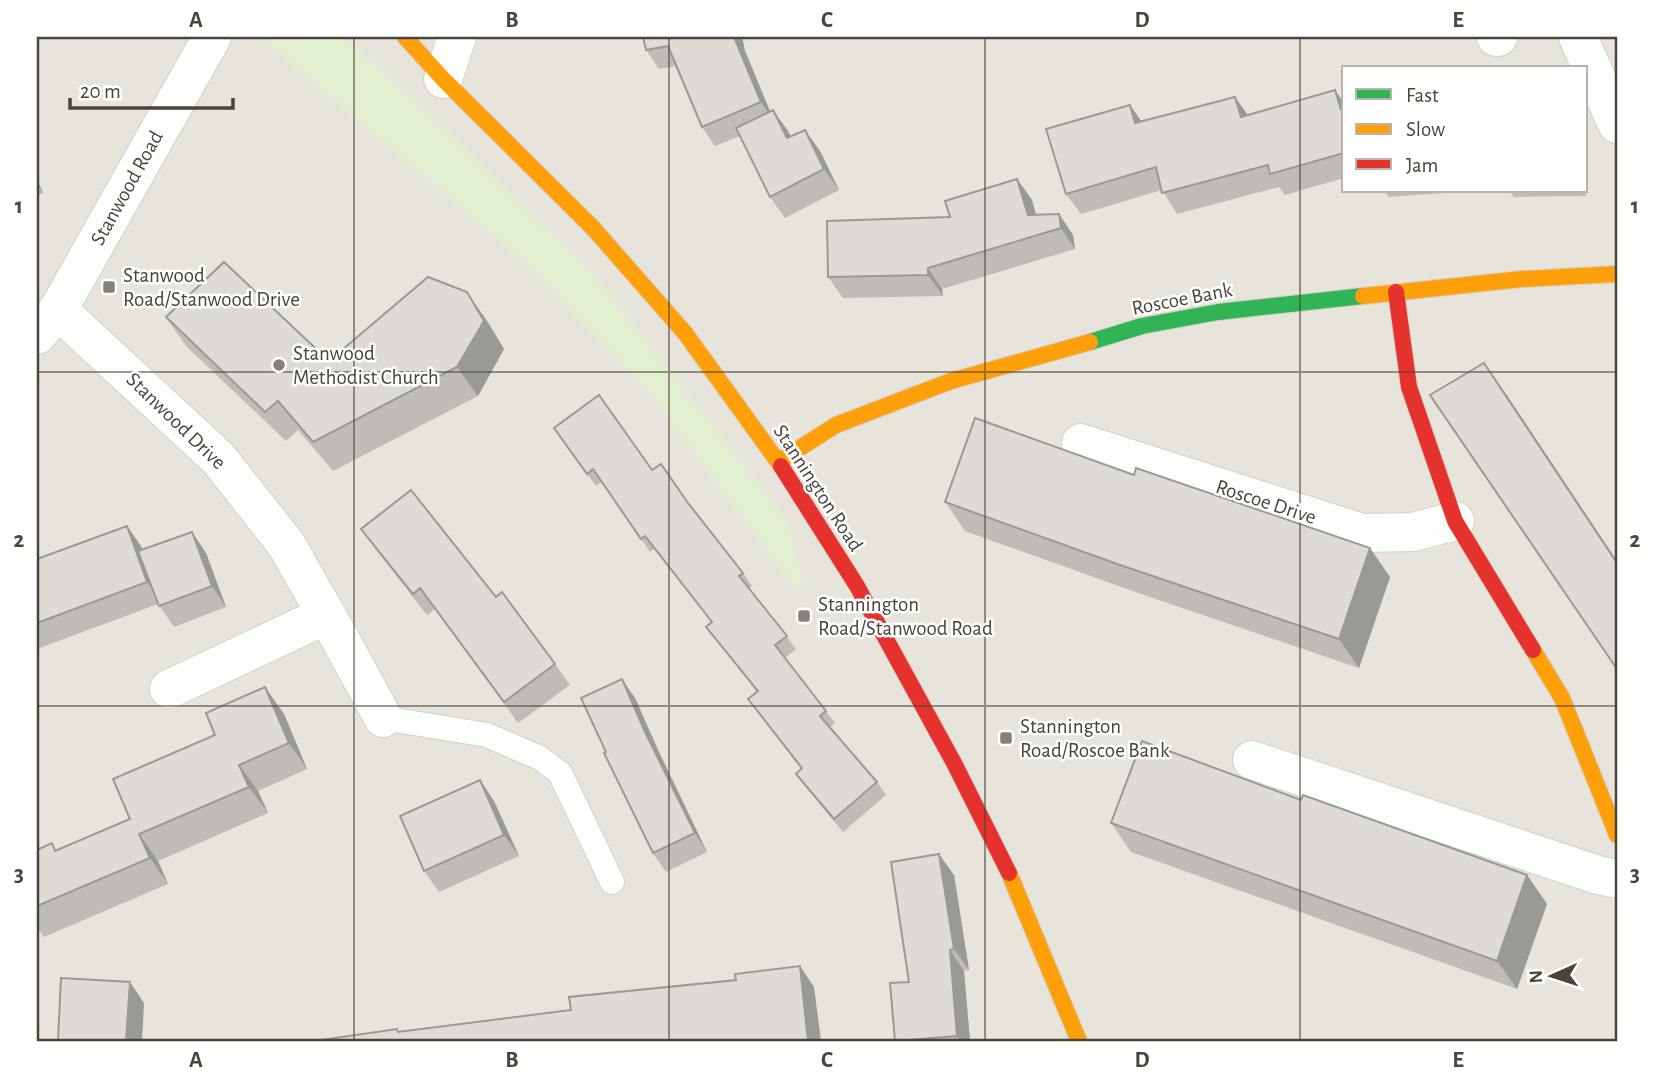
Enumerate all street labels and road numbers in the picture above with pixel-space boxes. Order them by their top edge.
street label: Stanwood Road [87,127,167,249]
street label: Roscoe Bank [1130,279,1234,319]
street label: Stanwood Drive [122,369,230,473]
street label: Stannington Road [769,421,867,555]
street label: Roscoe Drive [1213,476,1319,528]

